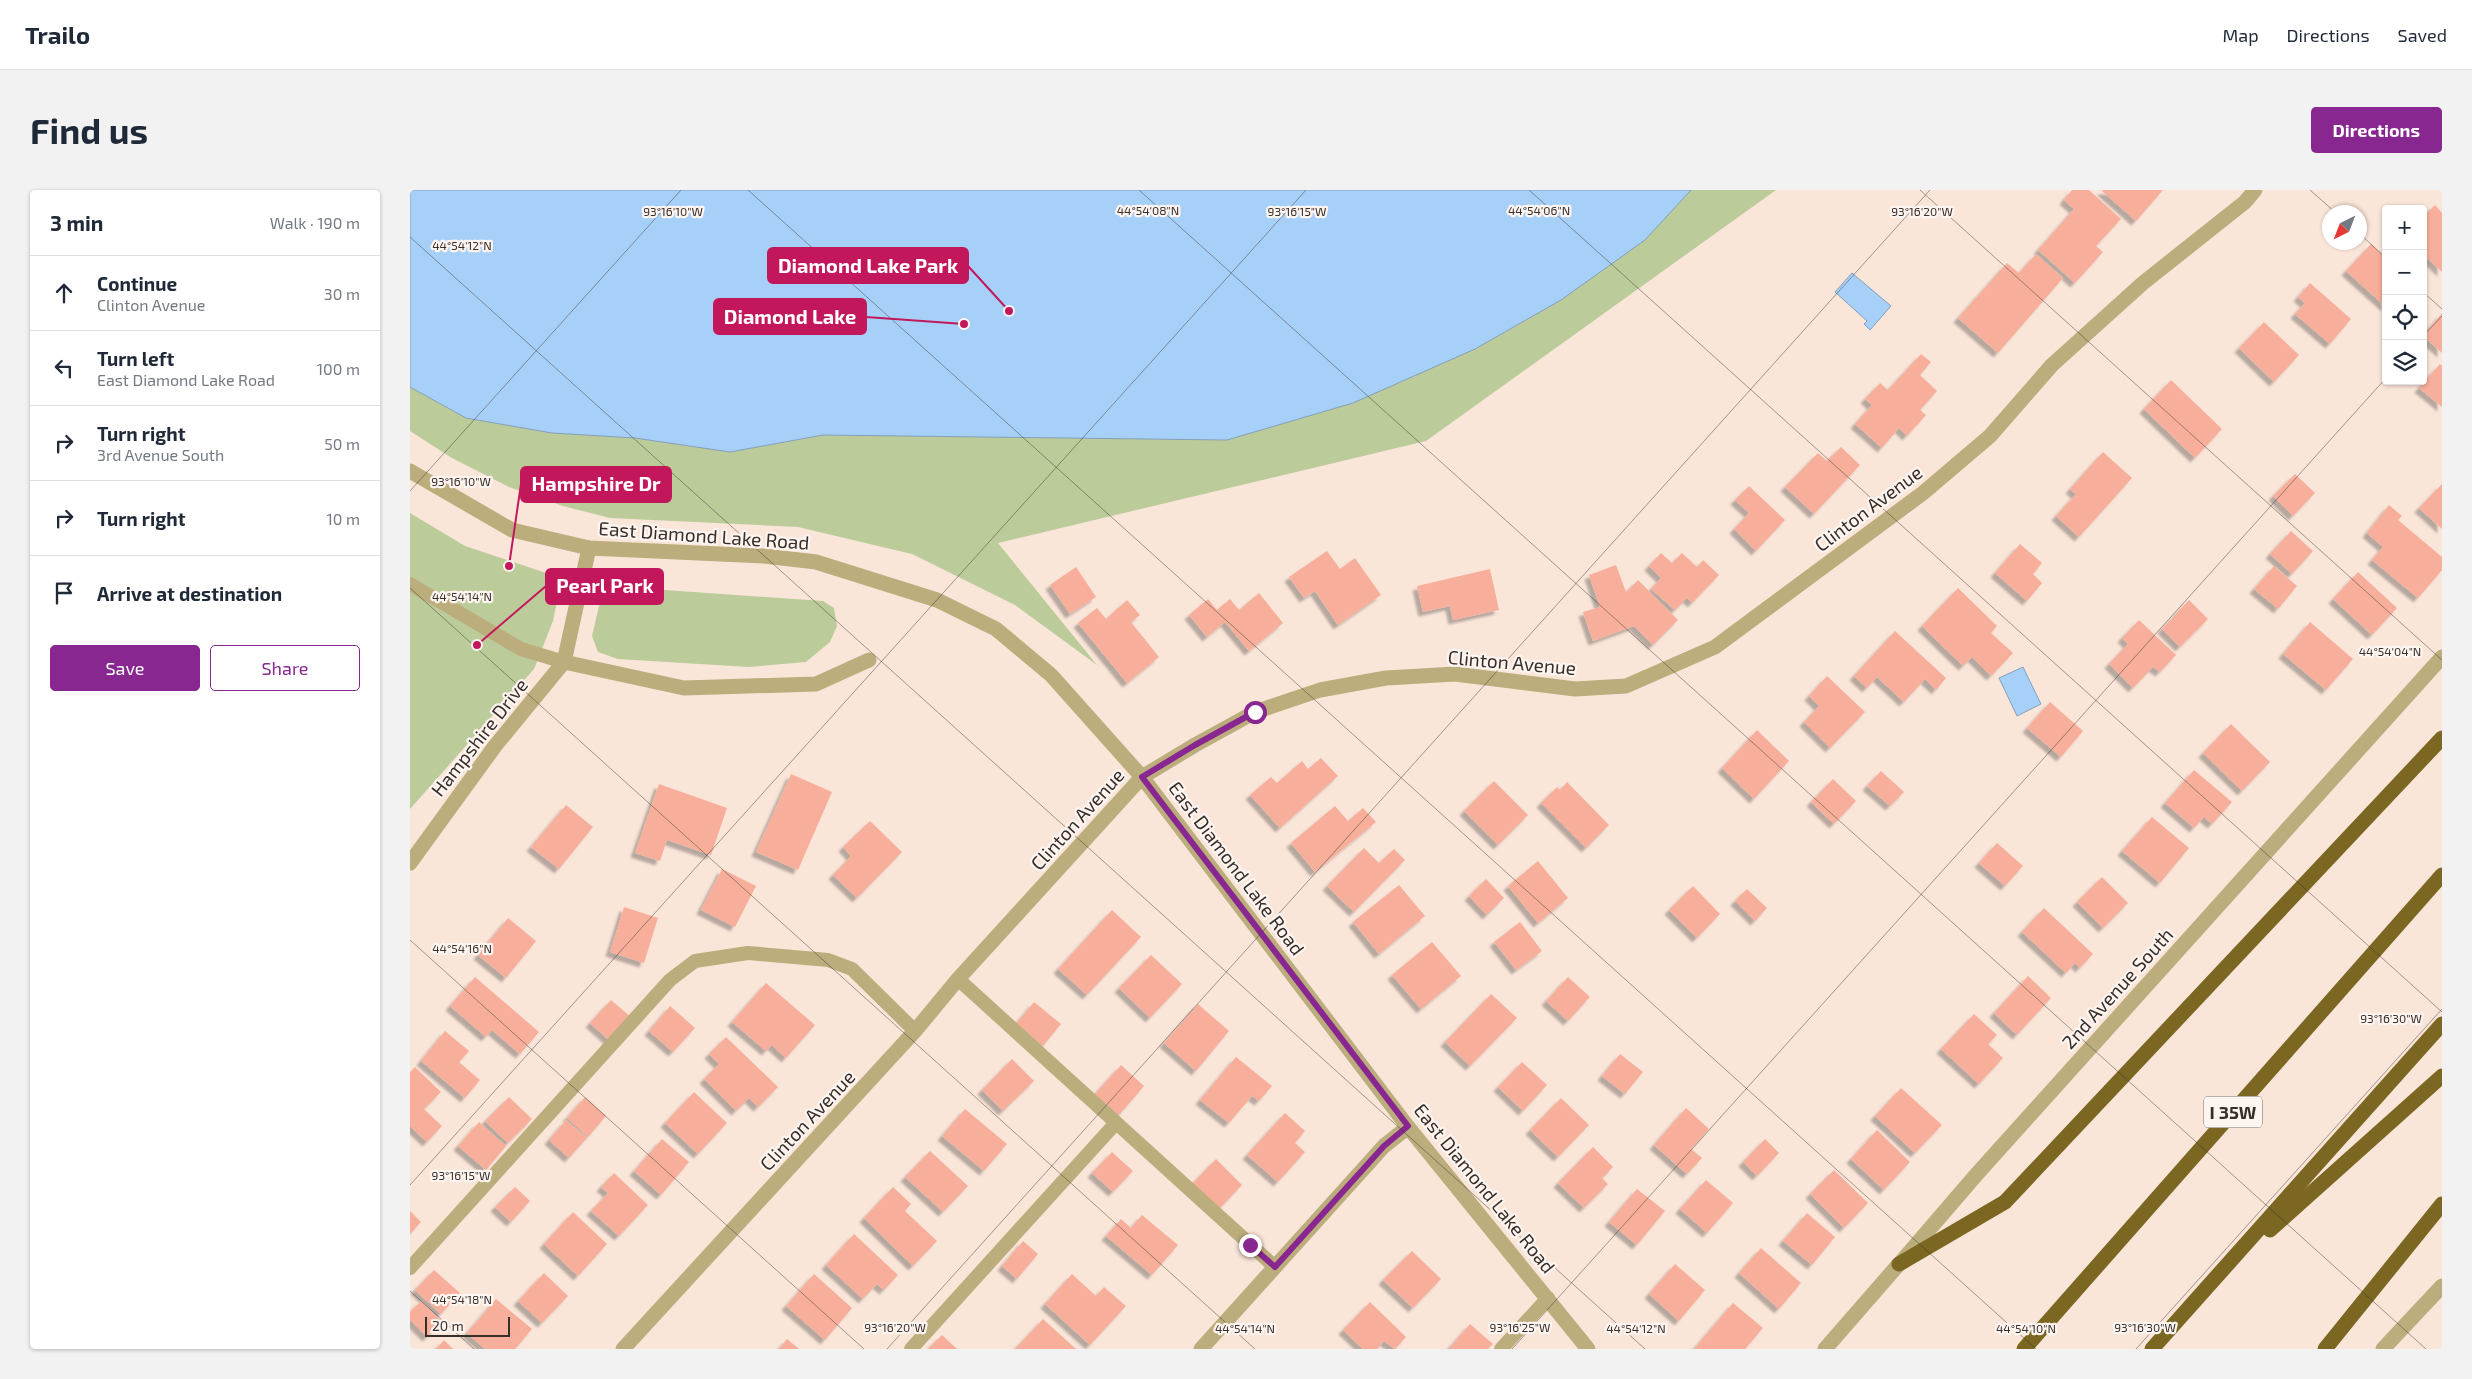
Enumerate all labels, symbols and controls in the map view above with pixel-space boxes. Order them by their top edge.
text: Trailo [25,20,90,49]
text: Map [2222,24,2259,46]
text: Directions [2287,24,2370,46]
text: Saved [2398,24,2447,46]
button: Directions [2311,107,2442,153]
text: Find us [30,109,148,151]
text: 44°54'08"N [1117,203,1179,217]
text: 44°54'06"N [1508,203,1570,217]
text: 93°16'10"W [643,204,703,218]
text: 93°16'15"W [1268,204,1326,218]
text: 93°16'20"W [1891,204,1953,218]
north arrow [2322,205,2367,250]
map controls [2382,205,2427,385]
button: + [2382,205,2427,250]
text: 3 min [50,210,103,235]
text: Walk · 190 m [270,213,360,232]
text: 44°54'12"N [432,238,492,252]
callout: Diamond Lake Park [768,248,968,283]
button: − [2382,250,2427,295]
text: Diamond Lake Park [778,253,959,277]
text: Continue [97,272,177,295]
icon: ahead [50,279,78,307]
text: 30 m [324,284,360,303]
text: Clinton Avenue [97,295,205,314]
button: locate [2382,295,2427,340]
callout: Diamond Lake [714,299,866,334]
text: Diamond Lake [724,304,856,328]
button: layers [2382,340,2427,385]
text: Turn left [97,347,174,370]
icon: left [50,354,78,382]
text: 100 m [317,359,360,378]
text: East Diamond Lake Road [97,370,275,389]
text: Turn right [97,422,185,445]
icon: right [50,429,78,457]
text: 50 m [324,434,360,453]
text: 3rd Avenue South [97,445,224,464]
street label: Clinton Avenue [1810,460,1926,556]
callout: Hampshire Dr [521,467,671,502]
text: Hampshire Dr [531,471,661,495]
text: 93°16'10"W [431,474,491,488]
icon: right [50,504,78,532]
text: Turn right [97,507,185,530]
text: 10 m [326,509,360,528]
street label: East Diamond Lake Road [598,516,810,554]
callout: Pearl Park [546,569,663,604]
text: Pearl Park [556,573,654,597]
icon: arrive [50,579,78,607]
text: Arrive at destination [97,582,282,605]
text: 44°54'14"N [432,589,492,603]
text: 44°54'04"N [2359,644,2421,658]
button: Save [50,645,200,691]
button: Share [210,645,360,691]
street label: Clinton Avenue [1447,645,1577,679]
street label: Hampshire Drive [426,674,532,800]
route start [1244,701,1267,724]
street label: Clinton Avenue [1025,763,1129,875]
street label: East Diamond Lake Road [1164,777,1310,959]
street label: 2nd Avenue South [2057,923,2177,1053]
text: 44°54'16"N [432,941,492,955]
text: 93°16'30"W [2360,1011,2422,1025]
street label: Clinton Avenue [755,1065,859,1175]
road number: I 35W [2204,1096,2262,1128]
street label: East Diamond Lake Road [1410,1099,1560,1277]
text: 93°16'15"W [432,1168,490,1182]
route end [1239,1234,1262,1257]
text: 44°54'18"N [432,1292,492,1306]
scale bar [425,1314,510,1337]
text: 20 m [432,1317,464,1334]
text: 93°16'20"W [864,1320,926,1334]
text: 93°16'25"W [1490,1320,1550,1334]
text: 93°16'30"W [2114,1320,2176,1334]
text: 44°54'14"N [1215,1321,1275,1335]
text: 44°54'12"N [1606,1321,1666,1335]
text: 44°54'10"N [1996,1321,2056,1335]

